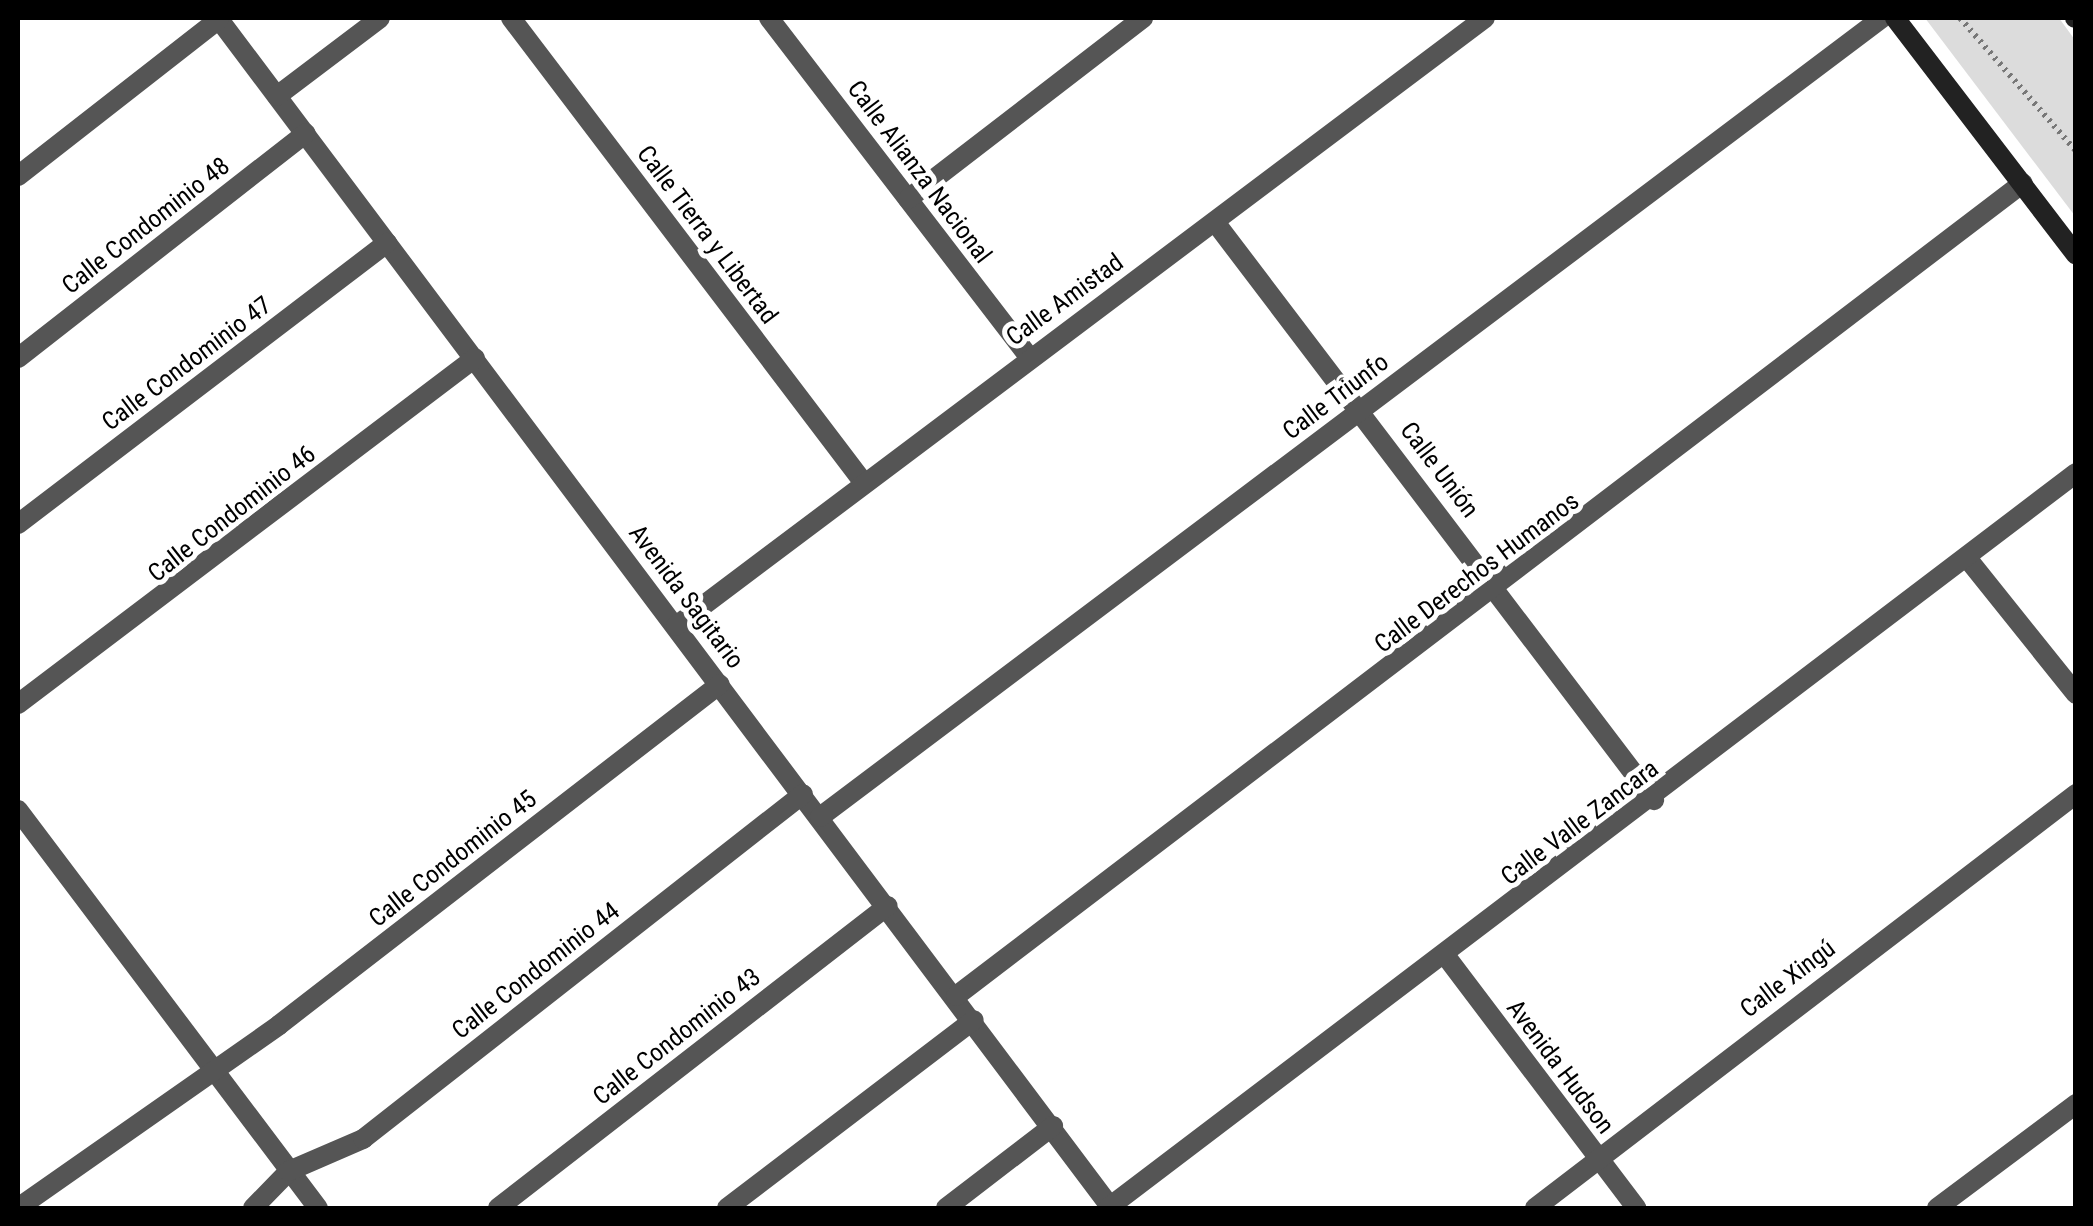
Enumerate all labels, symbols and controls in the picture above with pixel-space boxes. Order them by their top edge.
street label: Calle Alianza Nacional [841,75,997,269]
street label: Calle Tierra y Libertad [630,140,784,330]
street label: Calle Condominio 48 [56,151,236,301]
street label: Calle Amistad [1001,248,1129,352]
street label: Calle Condominio 47 [96,291,278,437]
street label: Calle Triunfo [1277,347,1395,447]
street label: Calle Unión [1393,416,1485,524]
street label: Calle Condominio 46 [142,439,322,589]
street label: Calle Derechos Humanos [1369,486,1585,660]
street label: Avenida Sagitario [622,519,750,675]
street label: Calle Valle Zancara [1495,754,1665,892]
street label: Calle Condominio 45 [363,784,543,934]
street label: Calle Condominio 44 [446,896,626,1046]
street label: Calle Xingú [1735,934,1841,1024]
street label: Calle Condominio 43 [587,962,767,1112]
street label: Avenida Hudson [1500,994,1620,1140]

